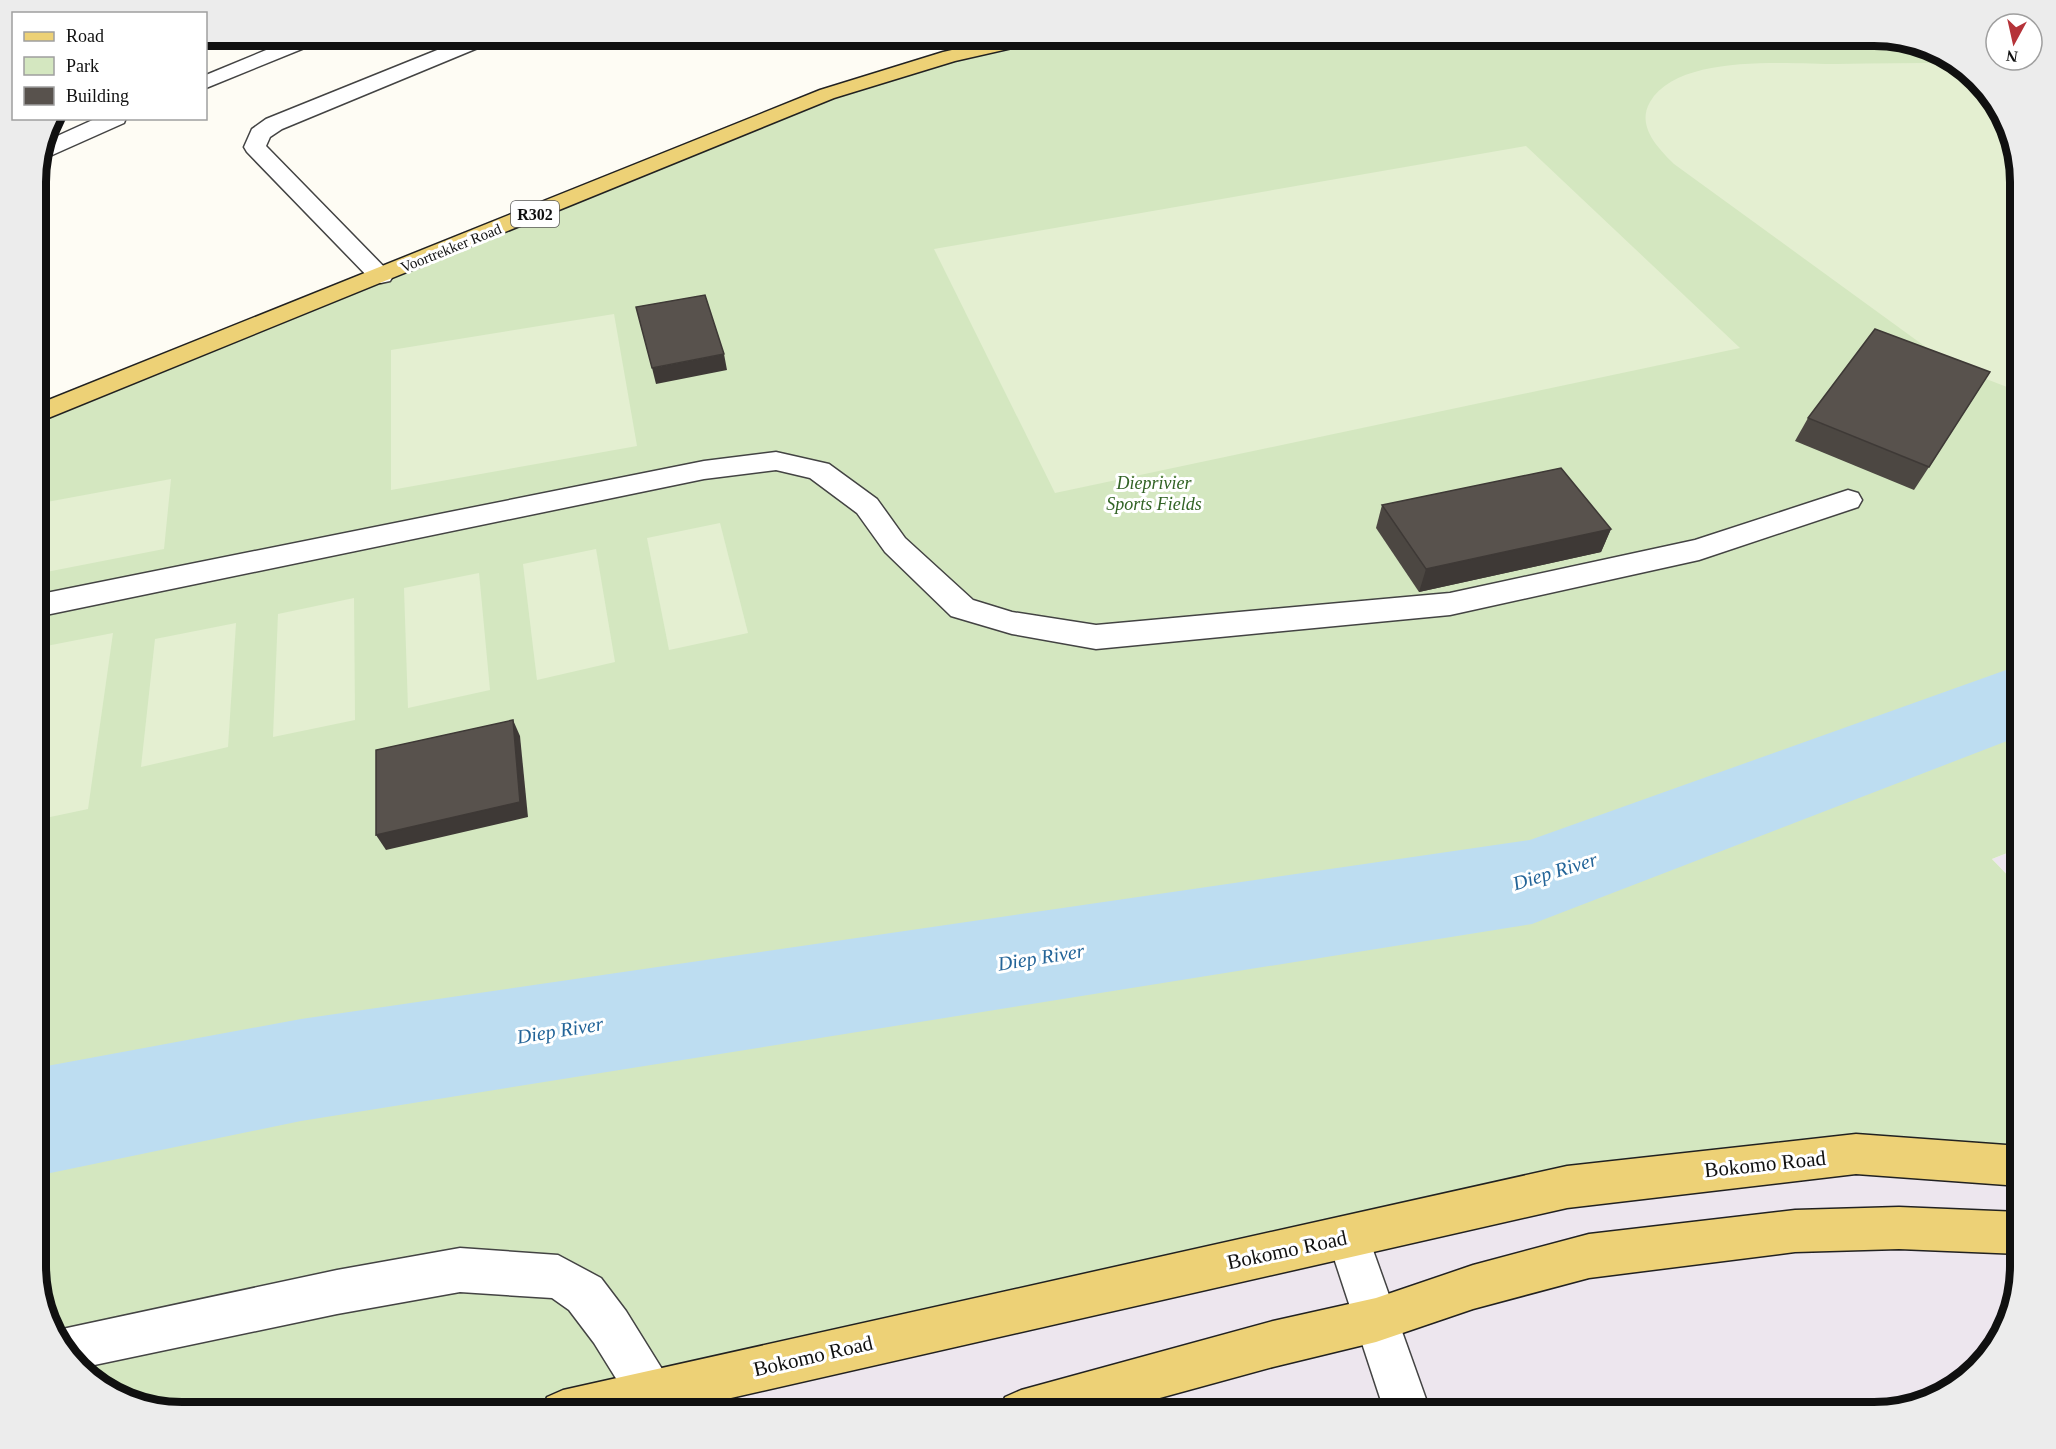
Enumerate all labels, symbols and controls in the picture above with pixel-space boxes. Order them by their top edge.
legend [12,12,207,120]
north arrow [1984,12,2044,72]
text: Road [66,26,104,46]
text: N [2005,47,2019,66]
text: Park [66,56,99,76]
text: Building [66,86,129,106]
road number: R302 [511,201,559,227]
street label: Voortrekker Road [399,220,504,275]
park label: Dieprivier Sports Fields [1106,473,1202,514]
water label: Diep River [1509,848,1600,896]
water label: Diep River [995,939,1086,976]
water label: Diep River [514,1012,605,1049]
street label: Bokomo Road [1703,1146,1827,1182]
street label: Bokomo Road [1225,1225,1350,1274]
street label: Bokomo Road [751,1330,876,1381]

